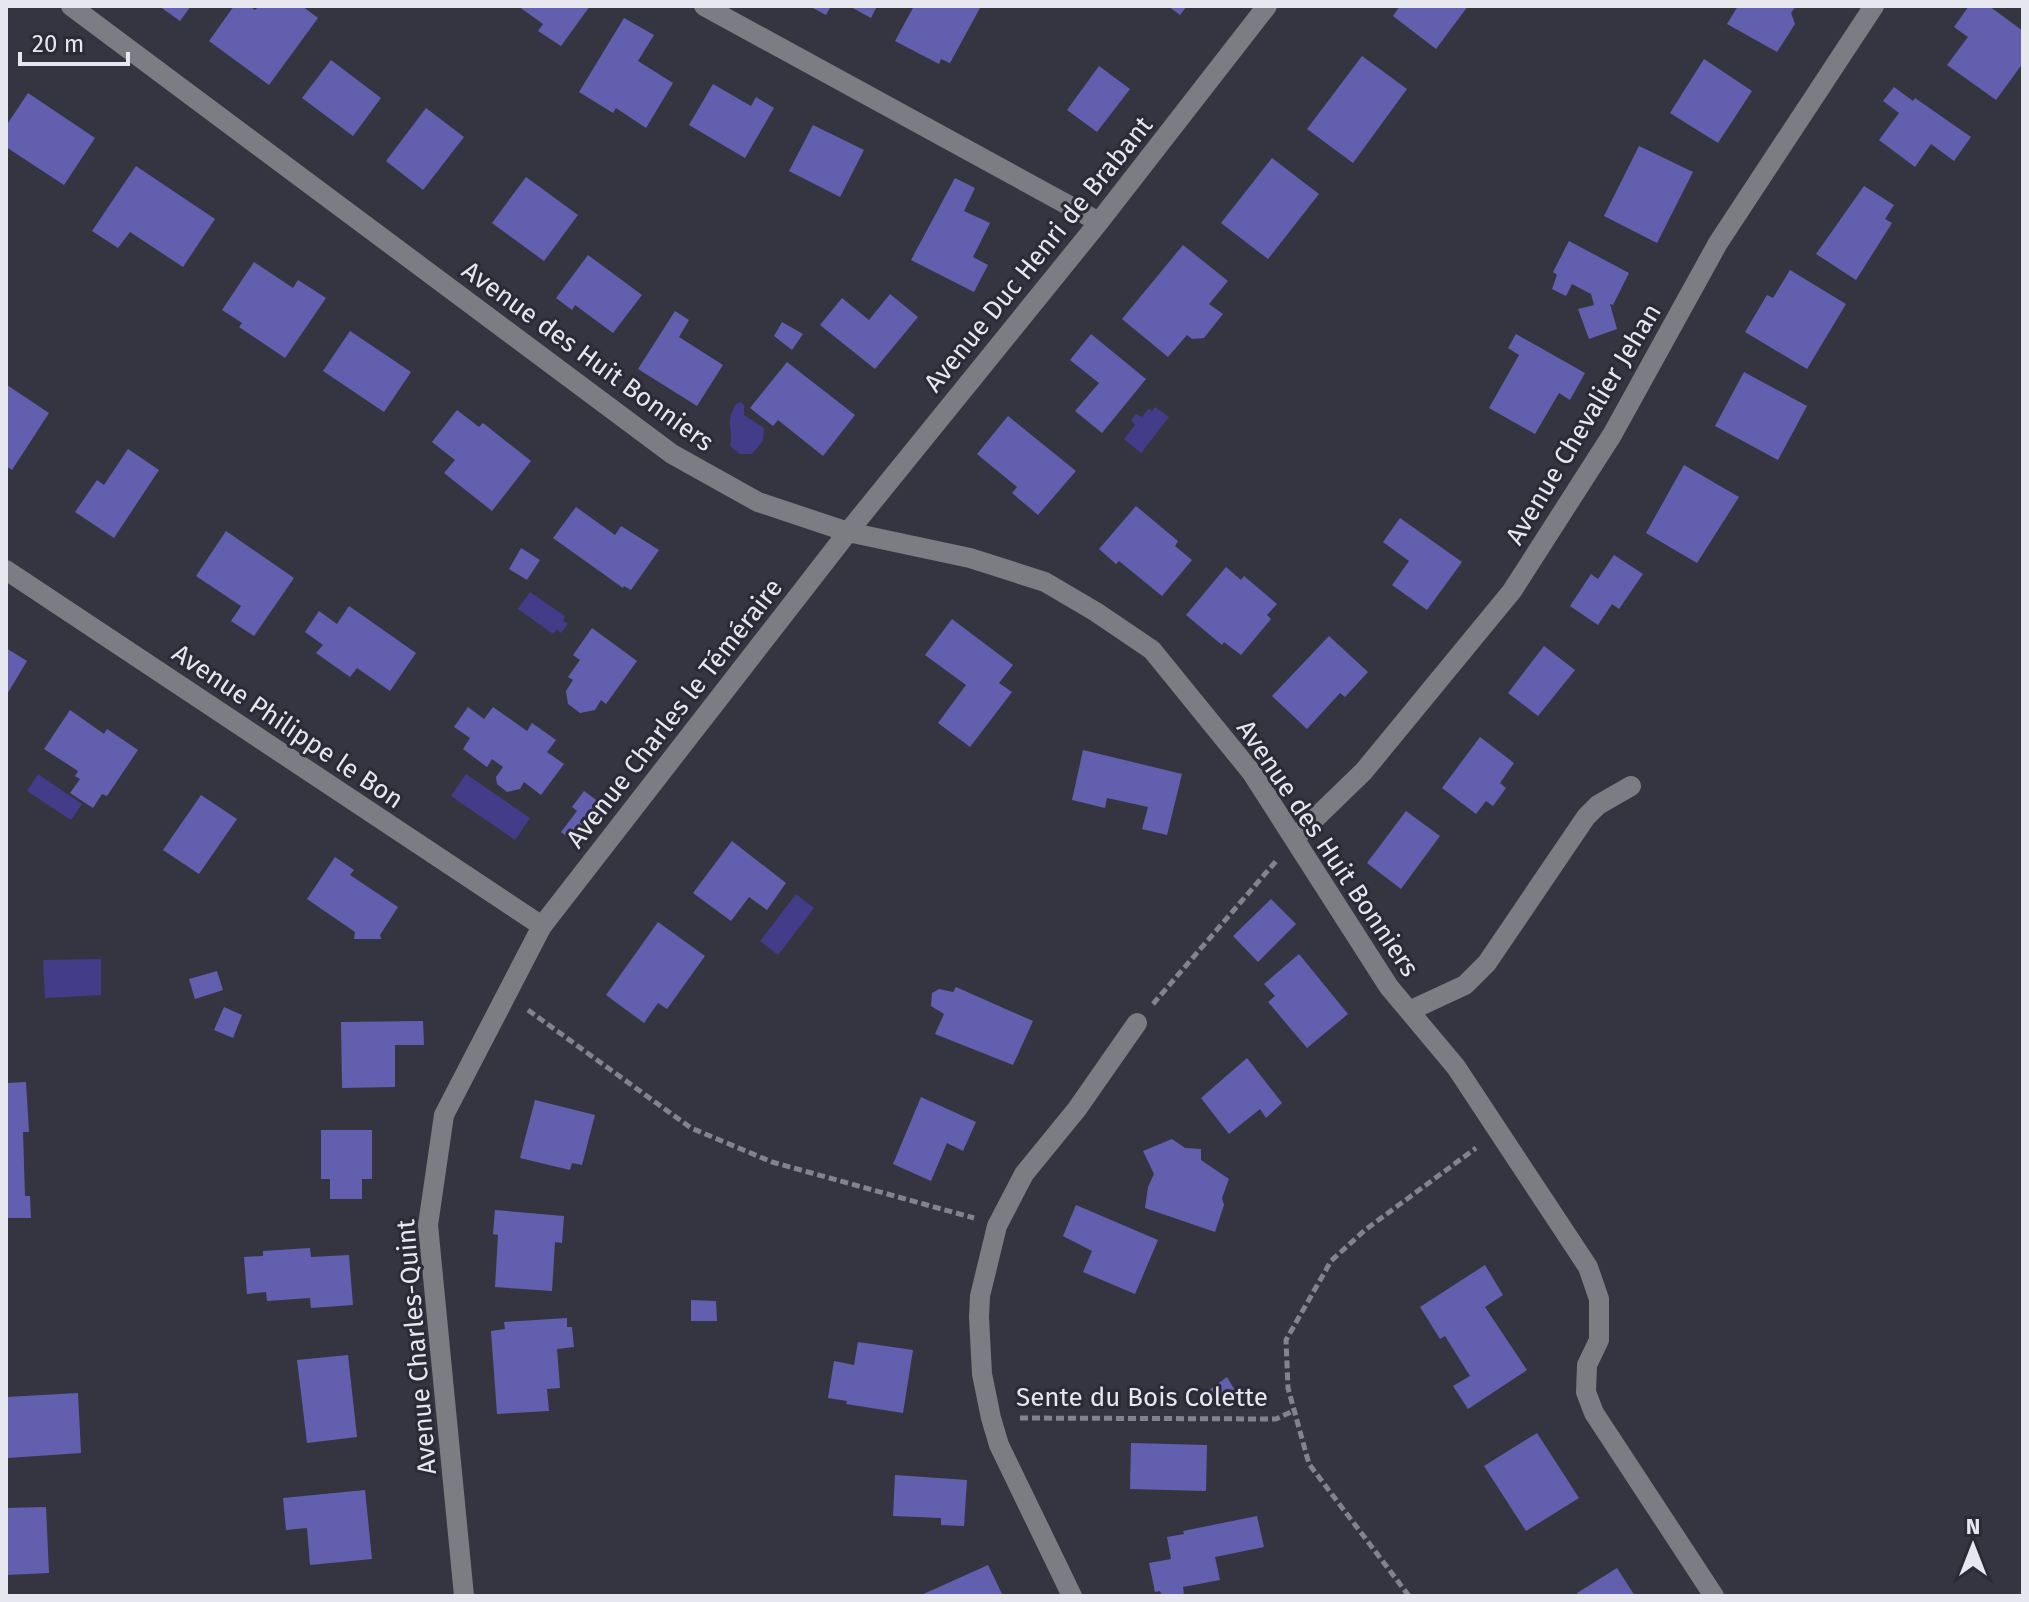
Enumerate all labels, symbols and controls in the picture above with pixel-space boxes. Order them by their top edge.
scale bar [20,16,128,66]
text: 20 m [32,30,84,58]
street label: Avenue Duc Henri de Brabant [918,110,1159,398]
street label: Avenue des Huit Bonniers [456,255,719,458]
street label: Avenue Chevalier Jehan [1499,298,1668,550]
street label: Avenue Charles le Téméraire [560,573,789,854]
street label: Avenue Philippe le Bon [166,638,409,815]
street label: Avenue des Huit Bonniers [1230,714,1425,983]
street label: Avenue Charles-Quint [390,1218,443,1476]
street label: Sente du Bois Colette [1016,1382,1268,1413]
north arrow [1933,1506,2013,1586]
text: N [1966,1513,1980,1540]

